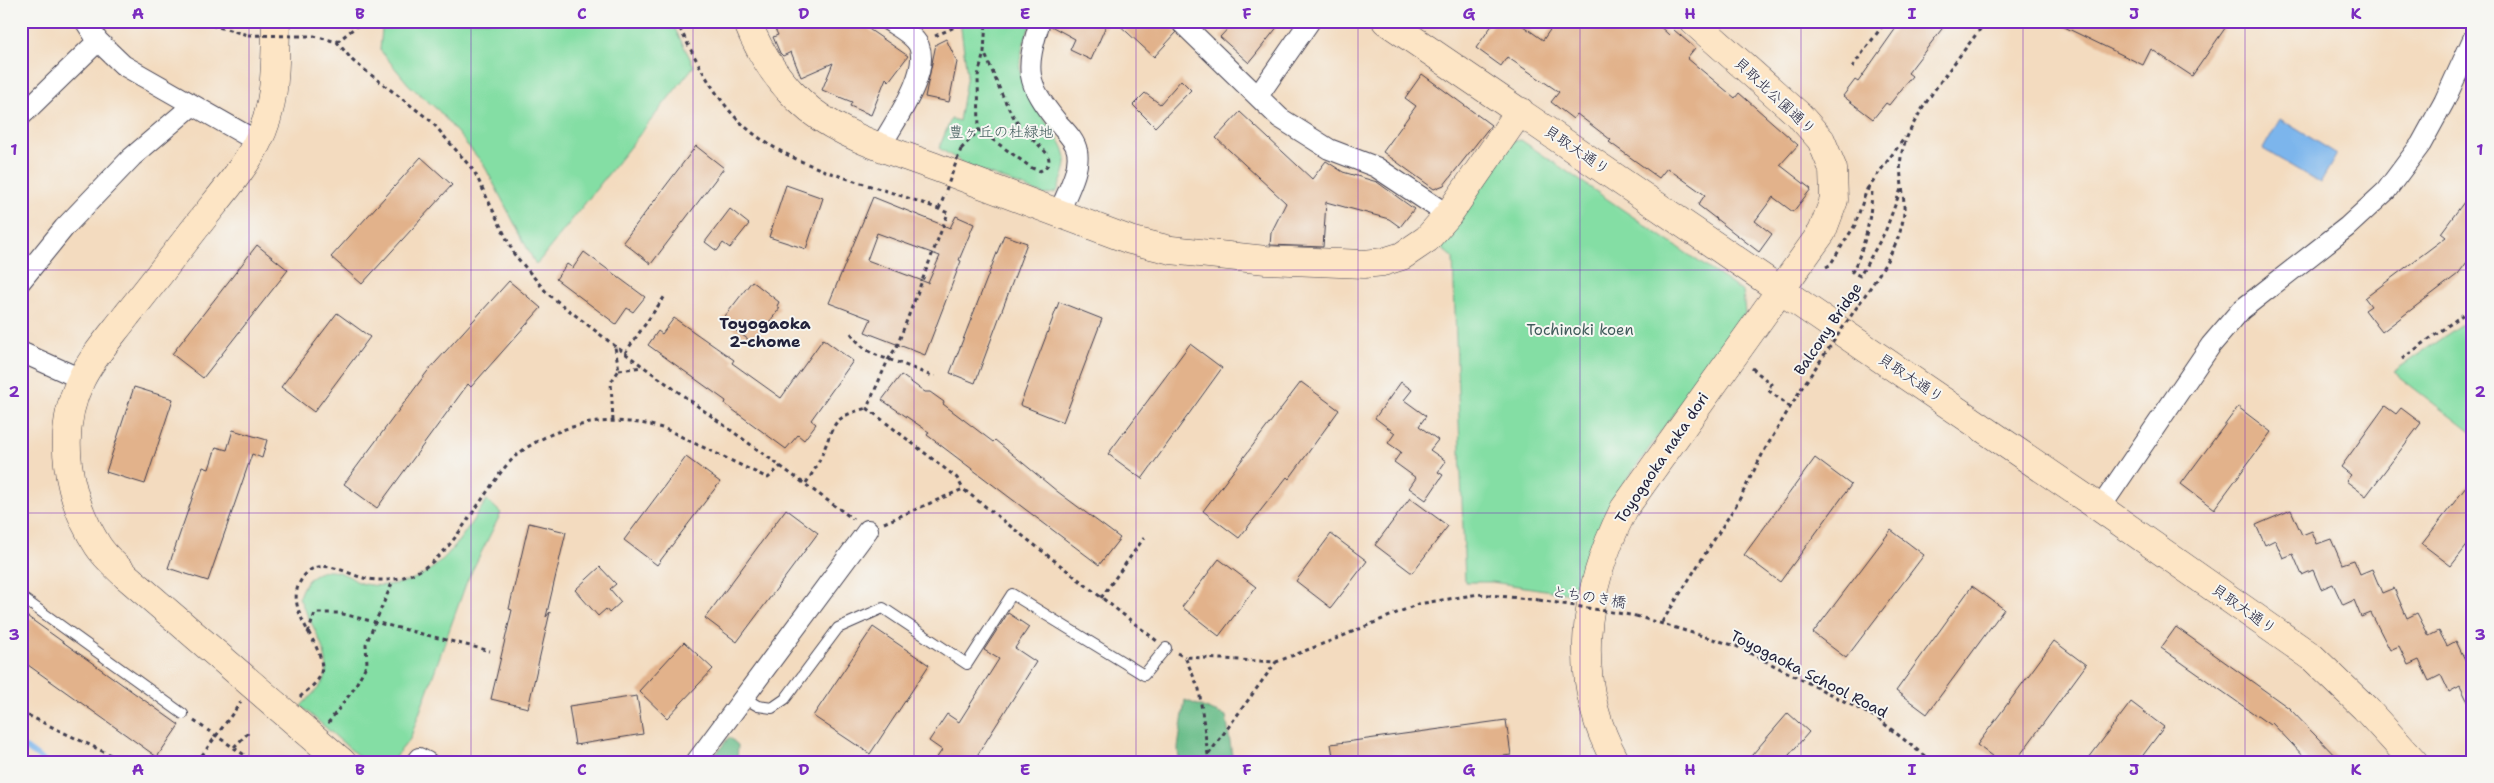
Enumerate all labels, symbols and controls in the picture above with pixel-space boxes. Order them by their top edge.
text: A [132,3,144,24]
text: B [355,3,365,24]
text: C [577,3,587,24]
text: D [798,3,810,24]
text: E [1020,3,1030,24]
text: F [1242,3,1252,24]
text: G [1463,3,1476,24]
text: H [1684,3,1696,24]
text: I [1908,3,1917,24]
text: J [2129,3,2139,24]
text: K [2351,3,2362,24]
street label: 貝取北公園通り [1730,53,1820,139]
street label: 貝取大通り [1540,121,1614,179]
park label: 豊ヶ丘の杜緑地 [948,122,1054,142]
text: 1 [10,139,18,160]
text: 1 [2476,139,2484,160]
street label: Balcony Bridge [1790,279,1866,379]
district label: Toyogaoka 2-chome [719,313,811,352]
park label: Tochinoki koen [1526,320,1634,340]
street label: 貝取大通り [1874,349,1948,407]
text: 2 [8,381,20,402]
text: 2 [2474,381,2486,402]
street label: Toyogaoka naka dori [1611,389,1713,527]
street label: 貝取大通り [2208,579,2280,639]
street label: とちのき橋 [1550,581,1628,613]
text: 3 [8,624,20,645]
text: 3 [2474,624,2486,645]
street label: Toyogaoka School Road [1727,626,1891,723]
text: A [132,759,144,780]
text: B [355,759,365,780]
text: C [577,759,587,780]
text: D [798,759,810,780]
text: E [1020,759,1030,780]
text: F [1242,759,1252,780]
text: G [1463,759,1476,780]
text: H [1684,759,1696,780]
text: I [1908,759,1917,780]
text: J [2129,759,2139,780]
text: K [2351,759,2362,780]

